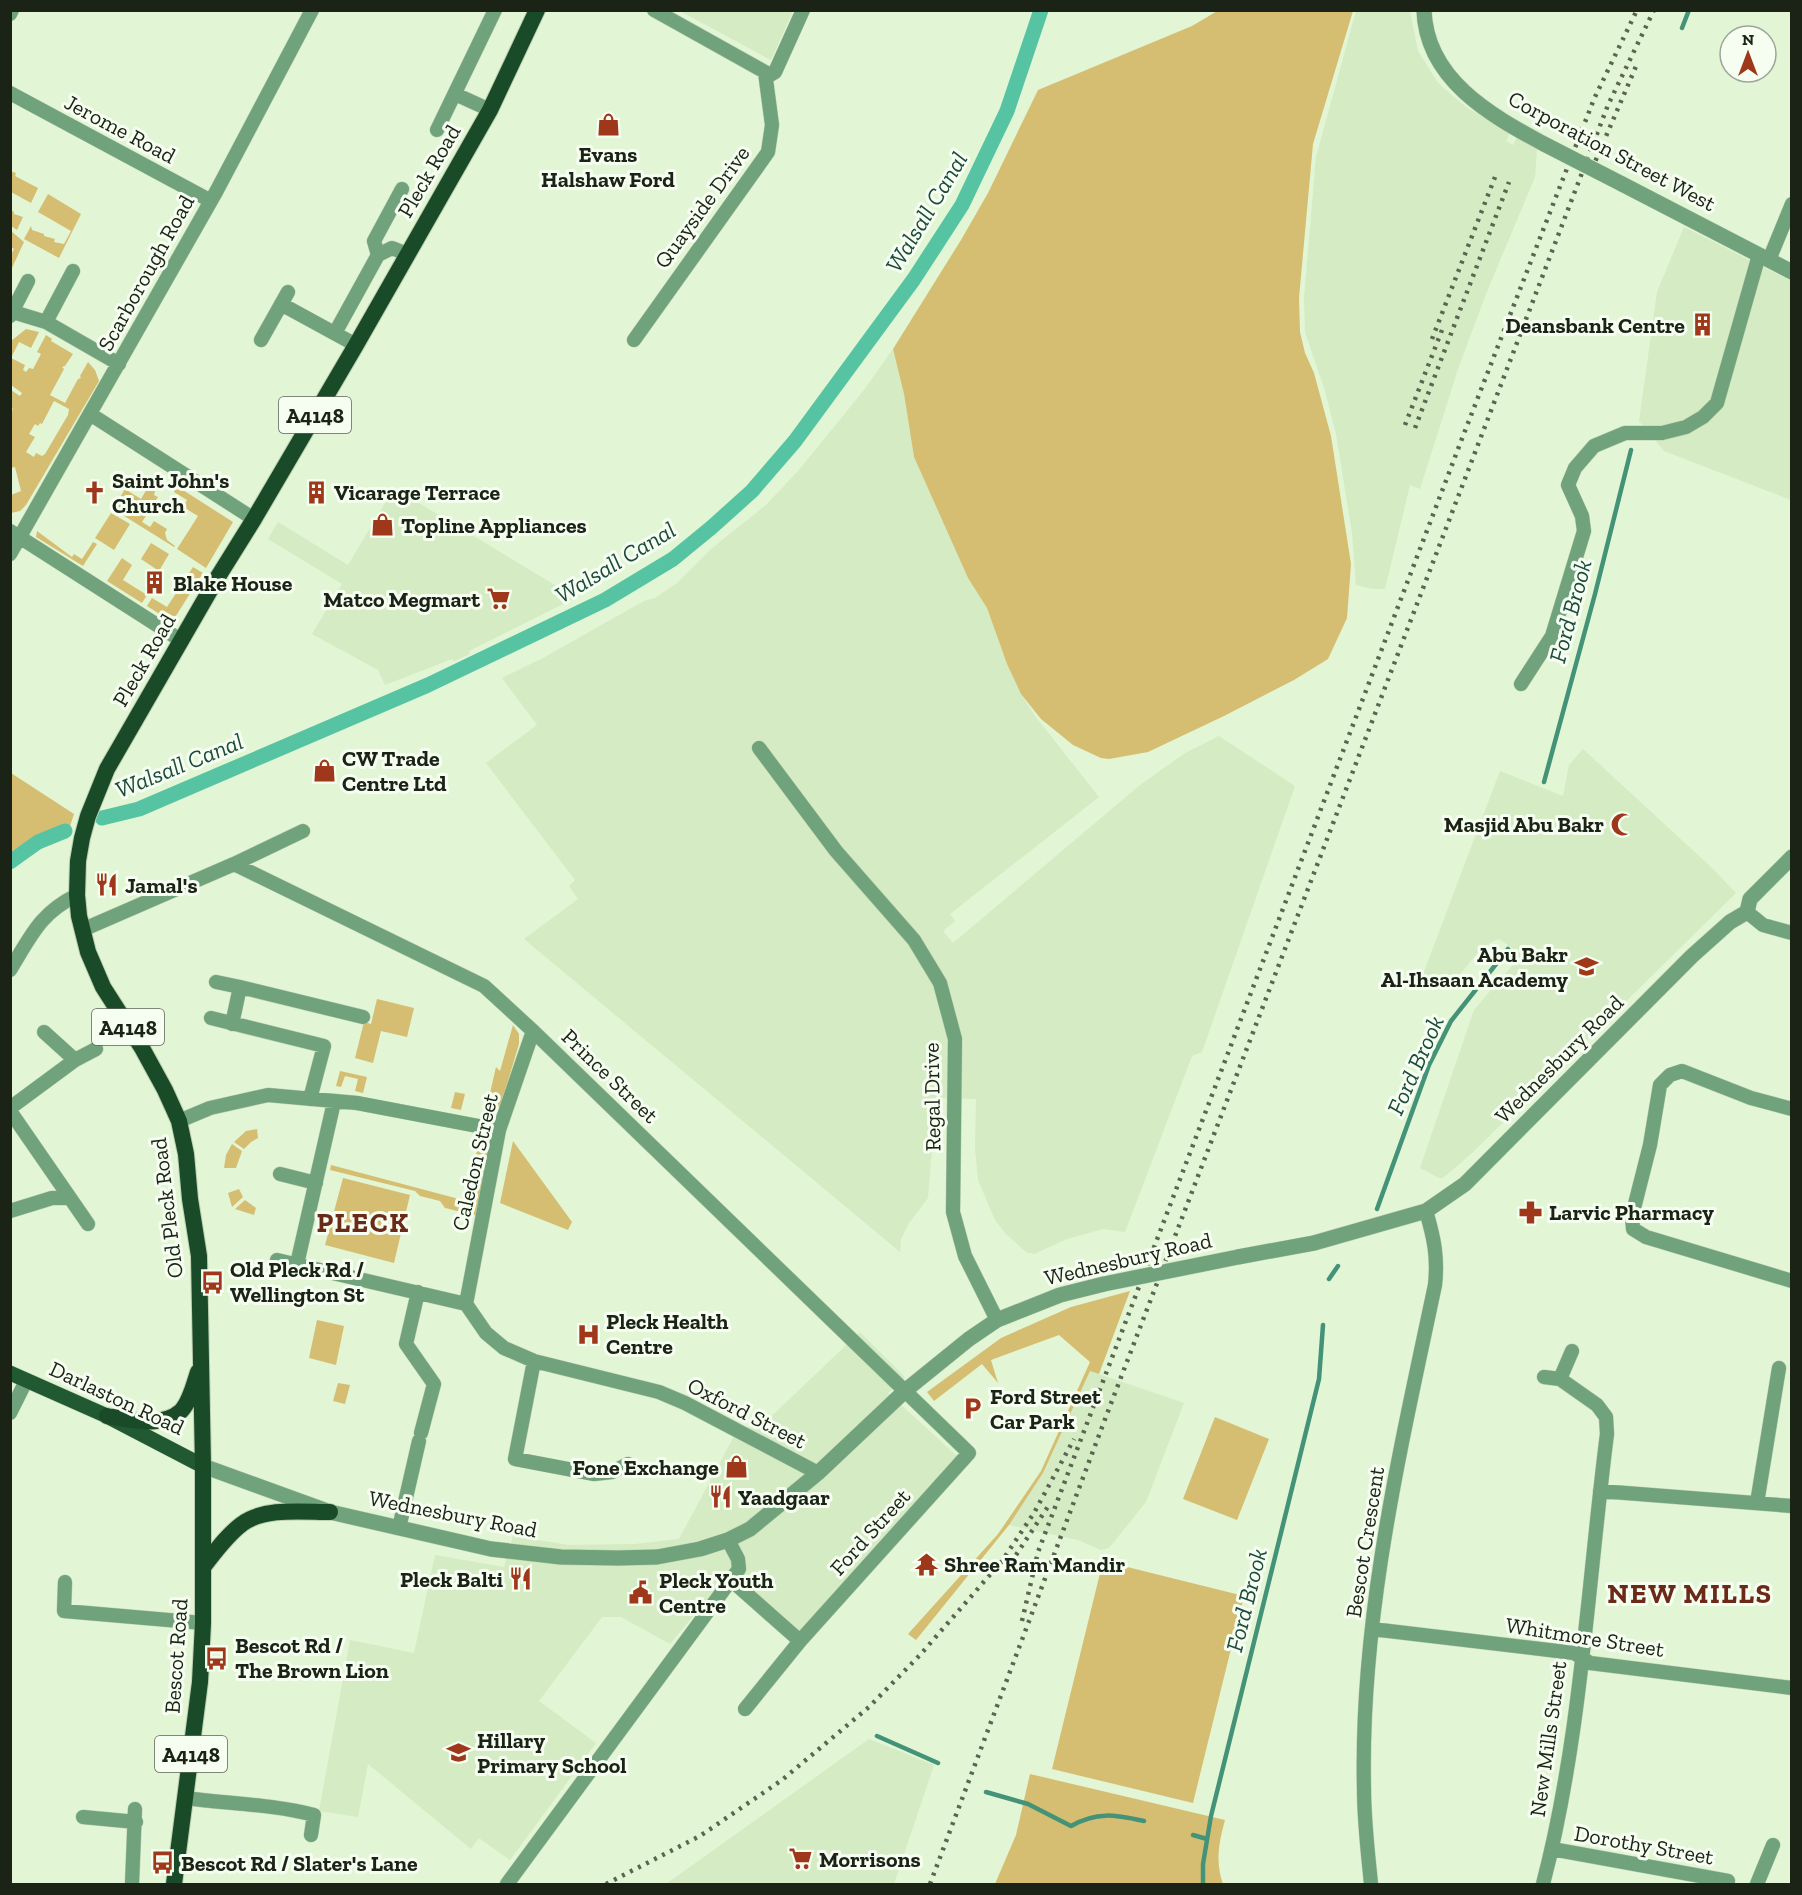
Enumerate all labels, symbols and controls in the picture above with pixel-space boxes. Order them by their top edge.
north arrow [1718,24,1778,84]
text: N [1742,30,1754,49]
street label: Corporation Street West [1504,85,1721,218]
street label: Jerome Road [60,88,180,170]
shop icon: Evans Halshaw Ford [595,112,621,138]
street label: Pleck Road [392,120,466,222]
place label: Evans Halshaw Ford [541,141,675,193]
street label: Quayside Drive [649,141,755,273]
water label: Walsall Canal [879,147,973,277]
street label: Scarborough Road [92,190,200,356]
place label: Deansbank Centre [1505,312,1685,339]
building icon: Deansbank Centre [1690,312,1716,338]
road number: A4148 [279,397,351,433]
place label: Saint John's Church [112,467,229,519]
building icon: Vicarage Terrace [303,479,329,505]
place label: Vicarage Terrace [334,479,500,506]
church icon: Saint John's Church [81,480,107,506]
shop icon: Topline Appliances [370,512,396,538]
place label: Topline Appliances [401,512,587,539]
water label: Walsall Canal [550,515,680,609]
water label: Ford Brook [1542,556,1598,666]
building icon: Blake House [142,570,168,596]
place label: Blake House [173,570,293,597]
place label: Matco Megmart [323,586,480,613]
supermarket icon: Matco Megmart [485,586,511,612]
street label: Pleck Road [107,609,181,711]
water label: Walsall Canal [111,726,247,804]
place label: CW Trade Centre Ltd [342,745,447,797]
shop icon: CW Trade Centre Ltd [311,758,337,784]
place label: Masjid Abu Bakr [1444,811,1604,838]
mosque icon: Masjid Abu Bakr [1609,811,1635,837]
restaurant icon: Jamal's [94,872,120,898]
place label: Jamal's [125,872,198,899]
place label: Abu Bakr Al-Ihsaan Academy [1381,941,1568,993]
school or university icon: Abu Bakr Al-Ihsaan Academy [1573,954,1599,980]
street label: Wednesbury Road [1489,989,1629,1129]
road number: A4148 [92,1009,164,1045]
water label: Ford Brook [1380,1011,1450,1119]
street label: Prince Street [556,1023,665,1129]
street label: Regal Drive [918,1042,946,1152]
street label: Caledon Street [446,1090,504,1233]
street label: Old Pleck Road [145,1136,189,1280]
pharmacy icon: Larvic Pharmacy [1518,1199,1544,1225]
place label: Larvic Pharmacy [1549,1199,1714,1226]
district label: PLECK [316,1206,410,1239]
street label: Wednesbury Road [1042,1227,1214,1291]
place label: Old Pleck Rd / Wellington St [230,1256,364,1308]
bus stop icon: Old Pleck Rd / Wellington St [199,1269,225,1295]
place label: Pleck Health Centre [606,1308,729,1360]
hospital icon: Pleck Health Centre [575,1321,601,1347]
street label: Darlaston Road [45,1355,189,1441]
street label: Oxford Street [683,1372,812,1455]
place label: Ford Street Car Park [990,1383,1101,1435]
parking icon: Ford Street Car Park [959,1396,985,1422]
place label: Fone Exchange [572,1454,719,1481]
shop icon: Fone Exchange [724,1454,750,1480]
street label: Bescot Crescent [1340,1464,1390,1619]
street label: Ford Street [824,1482,917,1581]
street label: Wednesbury Road [367,1484,539,1544]
restaurant icon: Yaadgaar [707,1484,733,1510]
place label: Yaadgaar [738,1484,830,1511]
water label: Ford Brook [1219,1545,1273,1655]
temple icon: Shree Ram Mandir [913,1551,939,1577]
place label: Shree Ram Mandir [944,1551,1126,1578]
place label: Pleck Balti [400,1566,503,1593]
restaurant icon: Pleck Balti [508,1566,534,1592]
place label: Pleck Youth Centre [659,1567,774,1619]
district label: NEW MILLS [1607,1577,1773,1610]
public building icon: Pleck Youth Centre [628,1580,654,1606]
street label: Bescot Road [159,1598,193,1714]
street label: Whitmore Street [1504,1611,1667,1663]
place label: Bescot Rd / The Brown Lion [235,1632,389,1684]
bus stop icon: Bescot Rd / The Brown Lion [204,1645,230,1671]
street label: New Mills Street [1524,1659,1572,1819]
place label: Hillary Primary School [477,1727,626,1779]
road number: A4148 [155,1736,227,1772]
school or university icon: Hillary Primary School [446,1740,472,1766]
street label: Dorothy Street [1572,1819,1717,1871]
supermarket icon: Morrisons [788,1846,814,1872]
place label: Morrisons [819,1846,921,1873]
bus stop icon: Bescot Rd / Slater's Lane [150,1850,176,1876]
place label: Bescot Rd / Slater's Lane [181,1850,418,1877]

